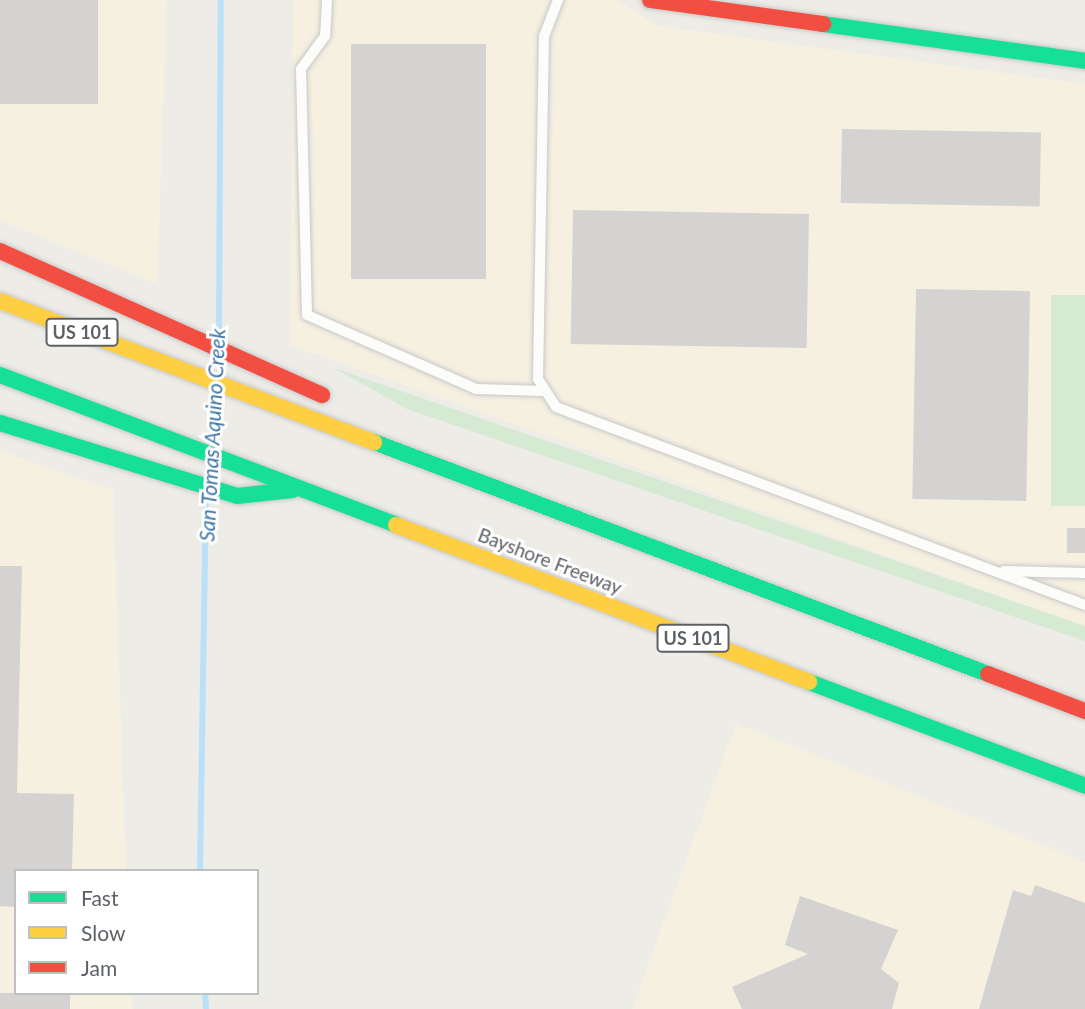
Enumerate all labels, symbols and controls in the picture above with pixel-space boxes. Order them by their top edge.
road number: US 101 [45,318,119,346]
water label: San Tomas Aquino Creek [194,327,230,543]
street label: Bayshore Freeway [475,523,625,599]
road number: US 101 [656,624,730,652]
legend [14,869,259,995]
text: Fast [81,885,118,910]
text: Slow [81,920,125,945]
text: Jam [81,955,117,980]

